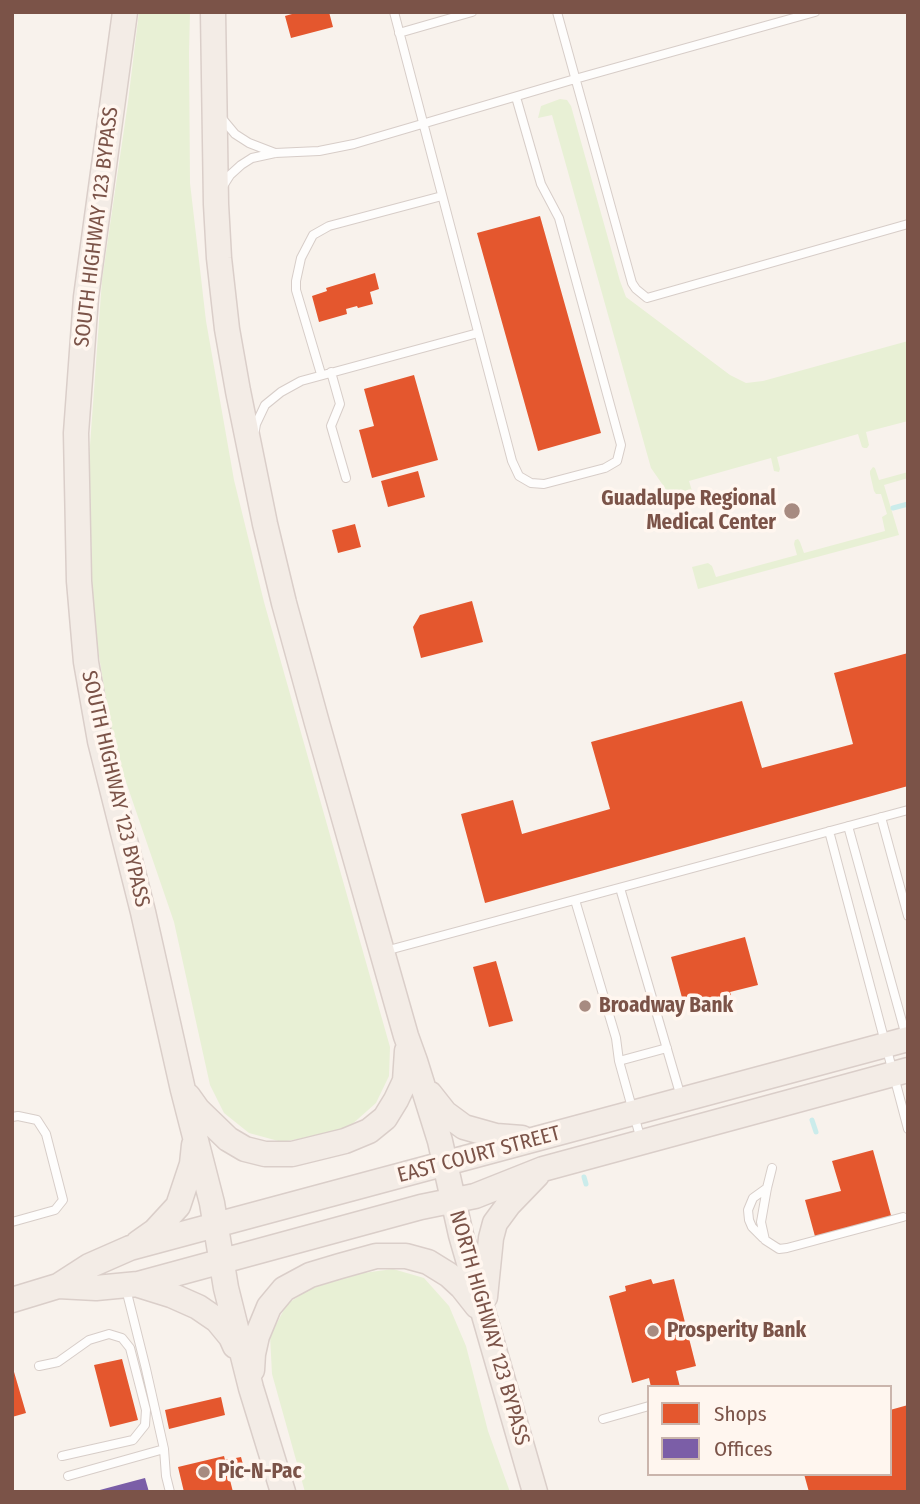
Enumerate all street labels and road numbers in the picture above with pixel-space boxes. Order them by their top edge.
street label: SOUTH HIGHWAY 123 BYPASS [70,105,124,349]
street label: SOUTH HIGHWAY 123 BYPASS [75,668,155,910]
street label: EAST COURT STREET [395,1121,563,1189]
street label: NORTH HIGHWAY 123 BYPASS [443,1208,535,1448]

